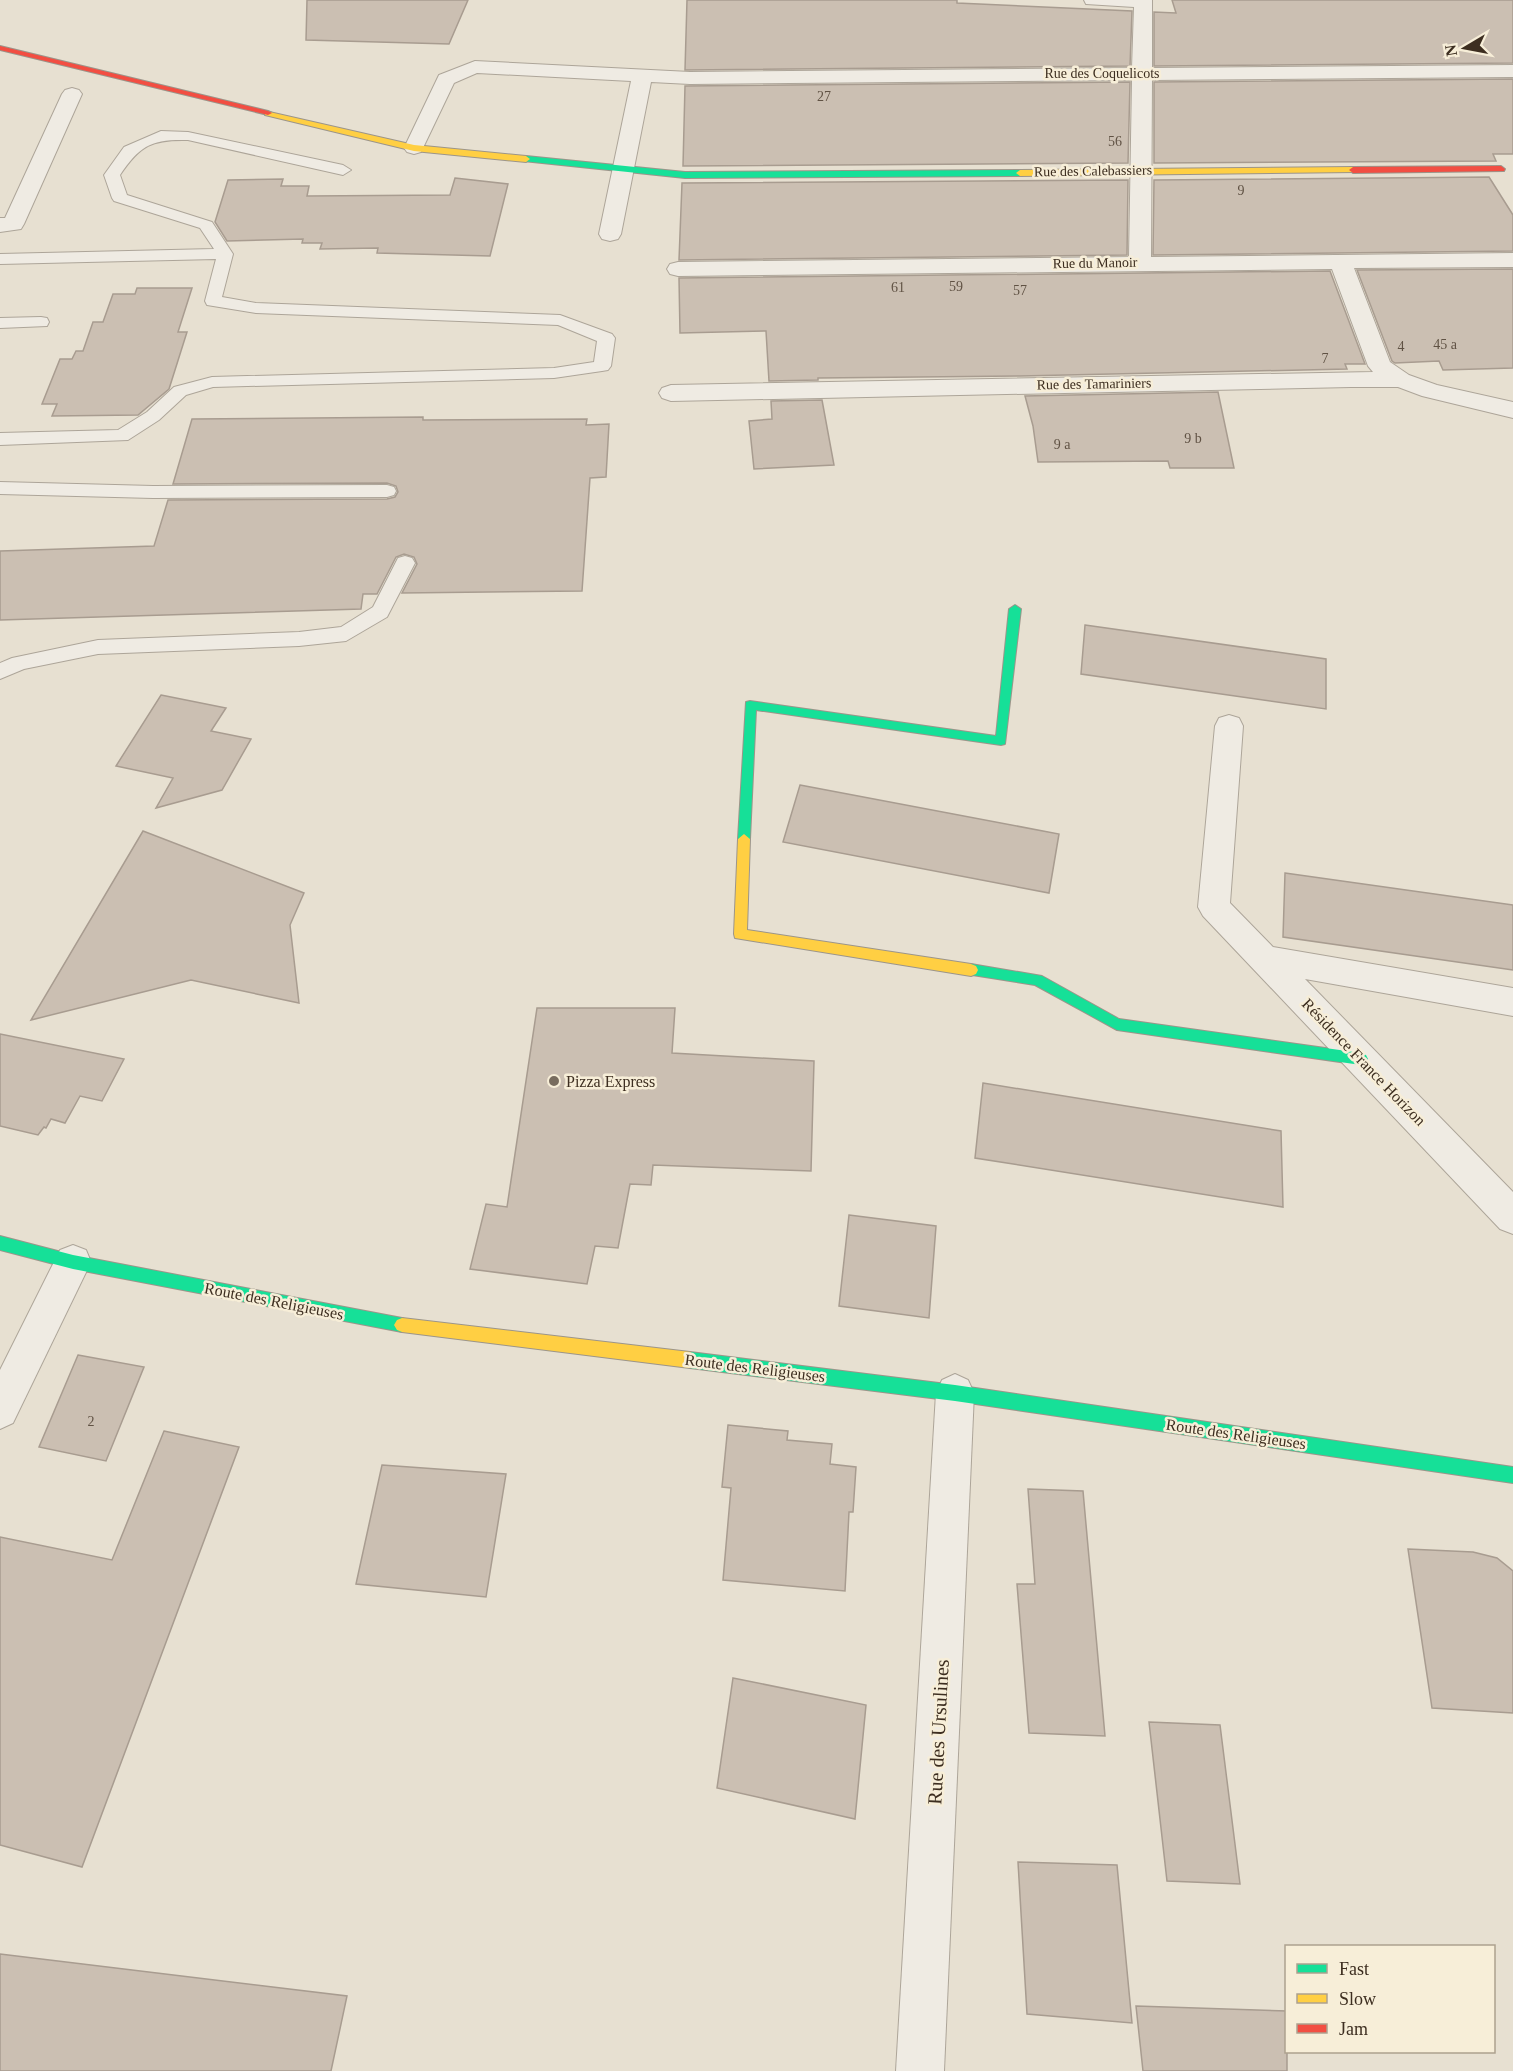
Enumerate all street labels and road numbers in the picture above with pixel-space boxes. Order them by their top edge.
street label: Rue des Coquelicots [1044,66,1160,81]
street label: Rue des Calebassiers [1034,162,1152,180]
street label: Rue du Manoir [1052,255,1138,271]
street label: Rue des Tamariniers [1037,376,1151,392]
street label: Résidence France Horizon [1299,995,1429,1129]
street label: Route des Religieuses [203,1279,345,1324]
street label: Route des Religieuses [684,1351,826,1386]
street label: Route des Religieuses [1165,1416,1307,1453]
street label: Rue des Ursulines [923,1659,953,1805]

